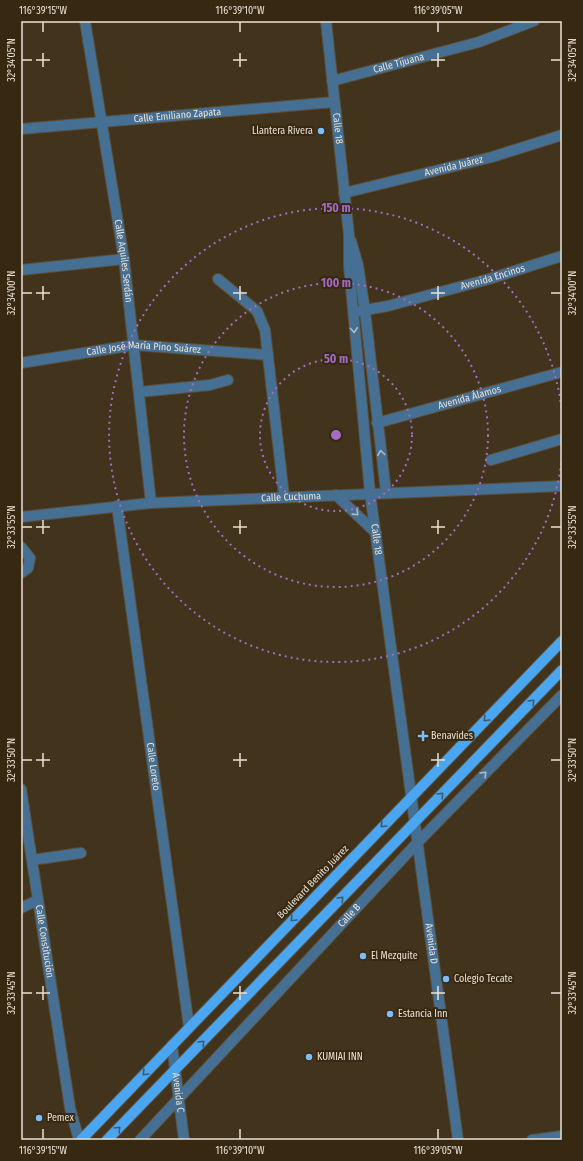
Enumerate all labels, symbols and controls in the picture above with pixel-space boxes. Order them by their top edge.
text: 116°39'15"W [19,5,67,17]
text: 116°39'10"W [216,5,265,17]
text: 116°39'05"W [413,5,463,17]
text: 32°34'05"N [6,38,18,82]
text: 32°34'05"N [567,38,579,82]
street label: Calle Tijuana [372,51,426,76]
street label: Calle Emiliano Zapata [133,106,222,125]
street label: Calle 18 [330,112,345,145]
place label: Llantera Rivera [252,125,313,137]
marker: Llantera Rivera [316,126,326,136]
street label: Avenida Juárez [423,153,484,179]
text: 150 m [321,201,351,215]
street label: Calle Aquiles Serdán [112,219,135,303]
street label: Avenida Encinos [459,262,526,292]
text: 32°34'00"N [6,271,18,315]
text: 32°34'00"N [567,271,579,315]
text: 100 m [321,276,351,290]
one-way arrow [350,327,359,333]
street label: Calle José María Pino Suárez [86,339,201,358]
text: 50 m [324,352,348,366]
street label: Avenida Álamos [437,383,503,412]
centre of rings [329,428,343,442]
one-way arrow [377,450,386,456]
street label: Calle Cuchuma [261,490,321,504]
text: 32°33'55"N [6,505,18,549]
text: 32°33'55"N [567,505,579,549]
one-way arrow [351,509,359,516]
street label: Calle 18 [368,523,384,556]
one-way arrow [527,699,534,706]
one-way arrow [483,714,491,722]
place label: Benavides [431,730,473,742]
marker: Benavides [418,731,428,741]
text: 32°33'50"N [6,738,18,782]
text: 32°33'50"N [567,738,579,782]
street label: Calle Loreto [144,742,162,791]
one-way arrow [479,771,487,779]
one-way arrow [436,792,444,800]
one-way arrow [381,820,388,828]
street label: Boulevard Benito Juárez [275,843,351,921]
one-way arrow [336,896,344,904]
street label: Calle B [336,901,364,930]
street label: Calle Constitución [33,904,56,979]
one-way arrow [290,914,298,922]
street label: Avenida D [423,923,440,965]
place label: El Mezquite [371,950,418,962]
marker: El Mezquite [358,951,368,961]
text: 32°33'45"N [6,971,18,1015]
text: 32°33'45"N [567,971,579,1015]
place label: Colegio Tecate [454,973,513,985]
marker: Colegio Tecate [441,974,451,984]
place label: Estancia Inn [398,1008,448,1020]
marker: Estancia Inn [385,1009,395,1019]
one-way arrow [197,1040,205,1048]
place label: KUMIAI INN [317,1051,363,1063]
marker: KUMIAI INN [304,1052,314,1062]
one-way arrow [142,1068,150,1076]
street label: Avenida C [170,1072,186,1113]
place label: Pemex [47,1112,74,1124]
marker: Pemex [34,1113,44,1123]
one-way arrow [113,1126,120,1133]
text: 116°39'15"W [19,1145,67,1157]
text: 116°39'10"W [216,1145,265,1157]
text: 116°39'05"W [413,1145,463,1157]

